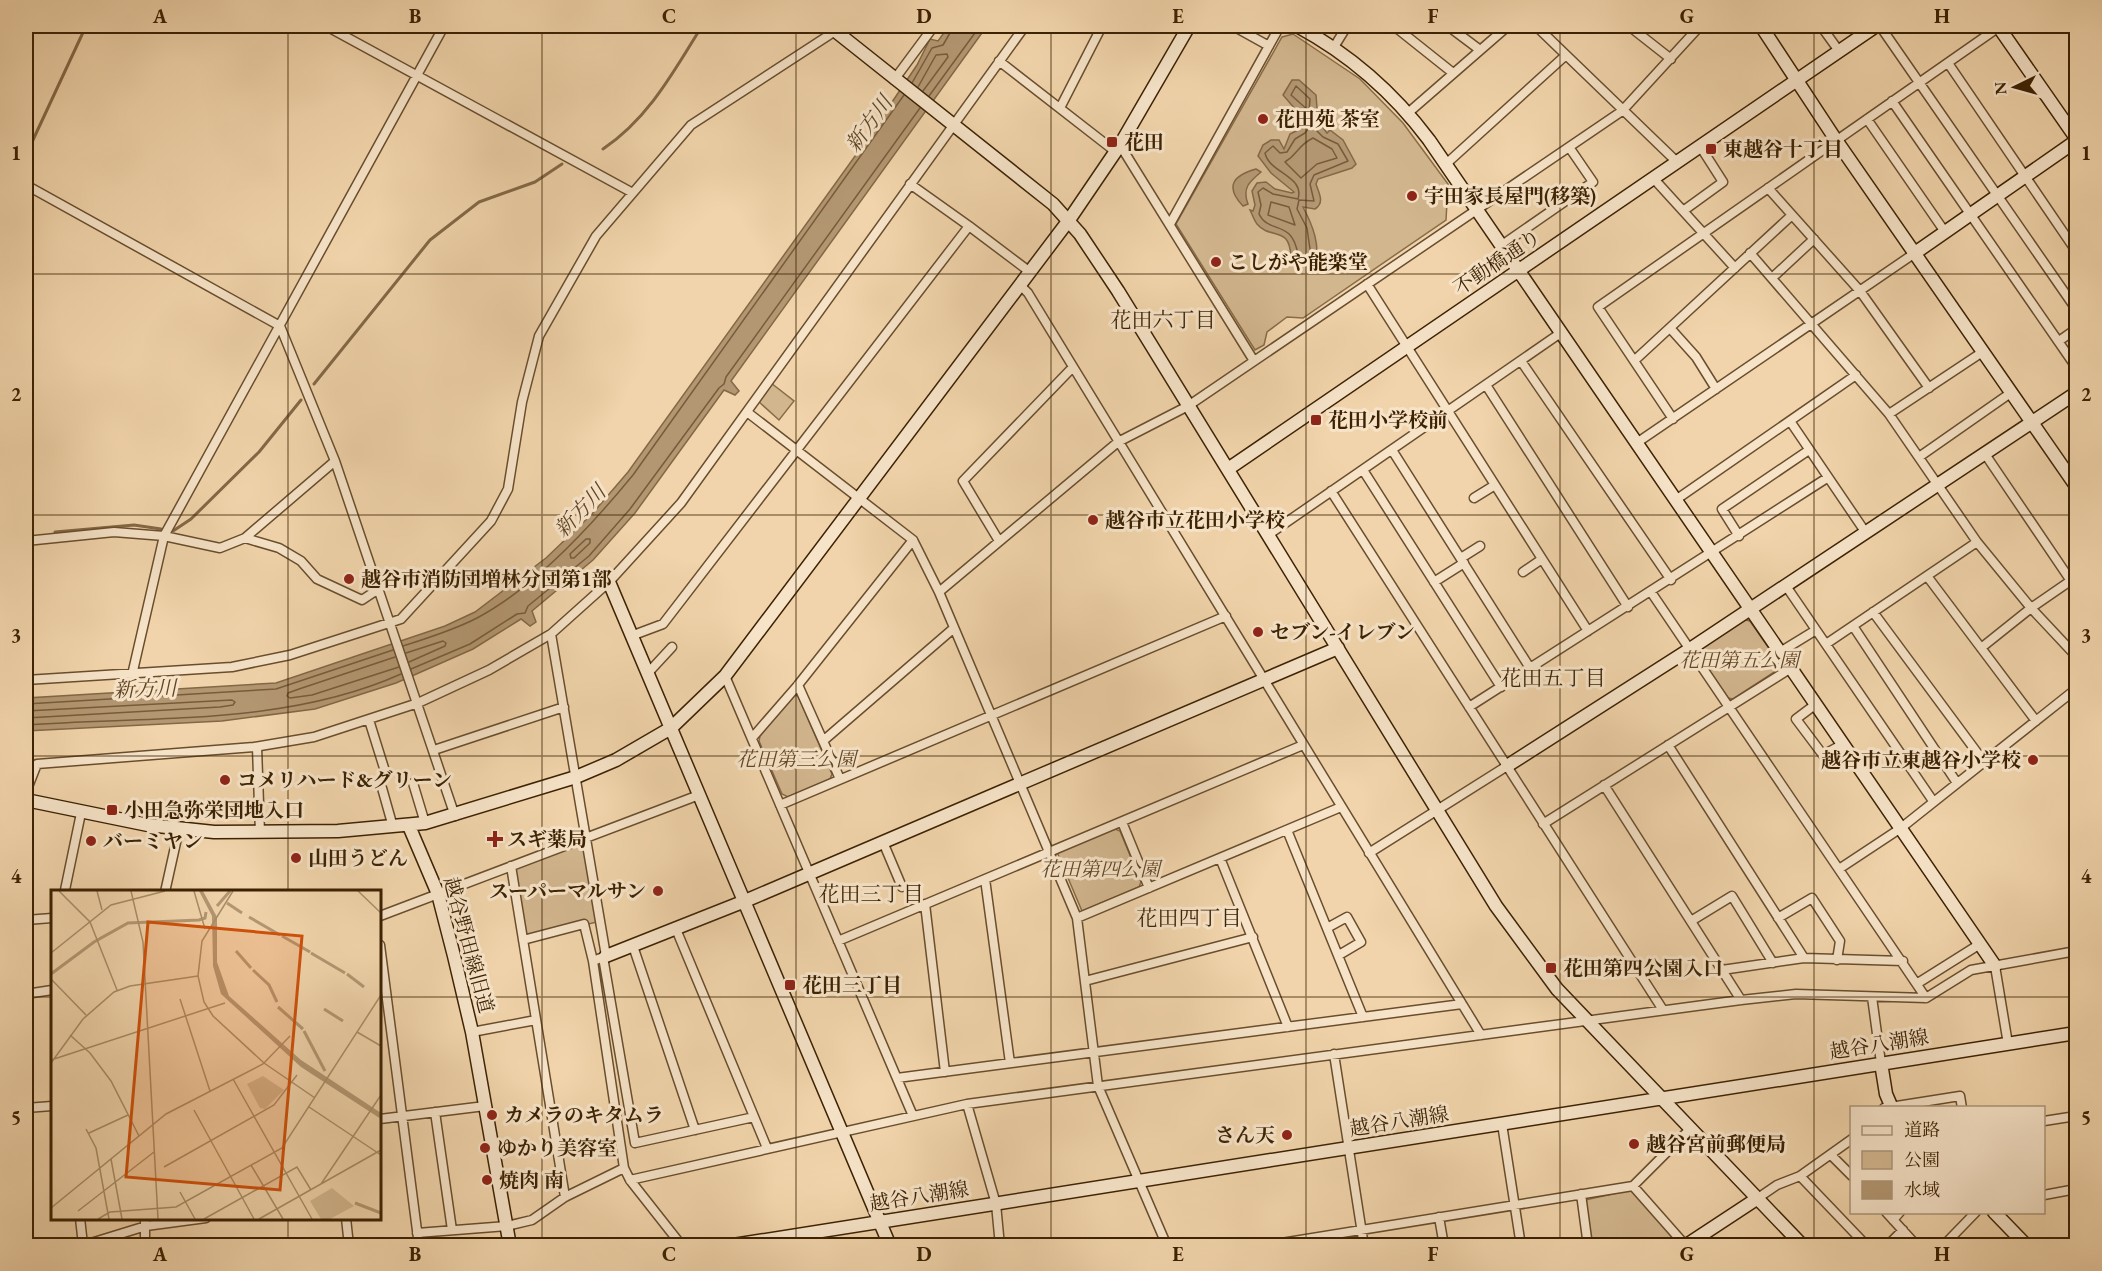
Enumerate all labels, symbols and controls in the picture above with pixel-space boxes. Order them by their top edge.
text: A [152,3,168,29]
text: B [409,3,421,29]
text: C [662,3,676,29]
text: D [916,3,932,29]
text: E [1172,3,1184,29]
text: F [1428,3,1439,29]
text: G [1680,3,1694,29]
text: H [1934,3,1950,29]
north arrow [1985,57,2045,117]
text: N [1990,81,2012,96]
water label: 新方川 [839,89,899,157]
place label: 花田苑 茶室 [1275,106,1380,132]
marker: 花田苑 茶室 [1256,112,1270,126]
place label: 花田 [1124,129,1164,155]
marker: 花田 [1105,135,1119,149]
place label: 東越谷十丁目 [1723,136,1843,162]
text: 1 [11,140,21,166]
text: 1 [2081,140,2091,166]
marker: 東越谷十丁目 [1704,142,1718,156]
place label: 宇田家長屋門(移築) [1424,183,1596,209]
marker: 宇田家長屋門(移築) [1405,189,1419,203]
street label: 不動橋通り [1448,223,1546,301]
place label: こしがや能楽堂 [1228,249,1368,275]
marker: こしがや能楽堂 [1209,255,1223,269]
district label: 花田六丁目 [1111,306,1216,333]
text: 2 [11,381,22,407]
text: 2 [2081,381,2092,407]
place label: 花田小学校前 [1328,407,1448,433]
marker: 花田小学校前 [1309,413,1323,427]
water label: 新方川 [548,477,613,543]
place label: 越谷市立花田小学校 [1105,507,1285,533]
marker: 越谷市立花田小学校 [1086,513,1100,527]
place label: 越谷市消防団増林分団第1部 [361,566,612,592]
marker: 越谷市消防団増林分団第1部 [342,572,356,586]
place label: セブン-イレブン [1270,619,1415,645]
text: 3 [11,622,21,648]
text: 3 [2081,622,2091,648]
marker: セブン-イレブン [1251,625,1265,639]
park label: 花田第五公園 [1679,647,1802,673]
district label: 花田五丁目 [1501,664,1606,691]
water label: 新方川 [113,674,179,703]
park label: 花田第三公園 [736,746,859,772]
place label: 越谷市立東越谷小学校 [1821,747,2021,773]
marker: 越谷市立東越谷小学校 [2026,753,2040,767]
place label: コメリハード&グリーン [237,767,452,793]
marker: コメリハード&グリーン [218,773,232,787]
place label: 小田急弥栄団地入口 [124,797,304,823]
marker: 小田急弥栄団地入口 [105,803,119,817]
place label: スギ薬局 [507,826,587,852]
place label: バーミヤン [103,828,203,854]
marker: スギ薬局 [488,832,502,846]
marker: バーミヤン [84,834,98,848]
place label: 山田うどん [308,845,408,871]
marker: 山田うどん [289,851,303,865]
park label: 花田第四公園 [1040,856,1163,882]
text: 4 [11,863,22,889]
text: 4 [2081,863,2092,889]
street label: 越谷野田線旧道 [438,874,500,1016]
place label: スーパーマルサン [489,878,646,904]
district label: 花田三丁目 [819,880,924,907]
marker: スーパーマルサン [651,884,665,898]
inset map [51,890,381,1220]
district label: 花田四丁目 [1137,904,1242,931]
place label: 花田第四公園入口 [1563,955,1723,981]
marker: 花田第四公園入口 [1544,961,1558,975]
place label: 花田三丁目 [802,972,902,998]
marker: 花田三丁目 [783,978,797,992]
street label: 越谷八潮線 [1828,1023,1930,1065]
street label: 越谷八潮線 [1348,1100,1450,1142]
place label: カメラのキタムラ [504,1102,664,1128]
text: 5 [11,1104,21,1130]
text: 5 [2081,1104,2091,1130]
legend [1850,1106,2045,1214]
marker: カメラのキタムラ [485,1108,499,1122]
text: 道路 [1904,1118,1940,1141]
place label: さん天 [1215,1122,1275,1148]
marker: さん天 [1280,1128,1294,1142]
place label: 越谷宮前郵便局 [1646,1131,1786,1157]
place label: ゆかり美容室 [497,1135,617,1161]
marker: 越谷宮前郵便局 [1627,1137,1641,1151]
marker: ゆかり美容室 [478,1141,492,1155]
text: 公園 [1904,1148,1940,1171]
place label: 焼肉 南 [499,1167,564,1193]
marker: 焼肉 南 [480,1173,494,1187]
street label: 越谷八潮線 [868,1175,970,1217]
text: 水域 [1904,1178,1940,1201]
text: A [152,1241,168,1267]
text: B [409,1241,421,1267]
text: C [662,1241,676,1267]
text: D [916,1241,932,1267]
text: E [1172,1241,1184,1267]
text: F [1428,1241,1439,1267]
text: G [1680,1241,1694,1267]
text: H [1934,1241,1950,1267]

